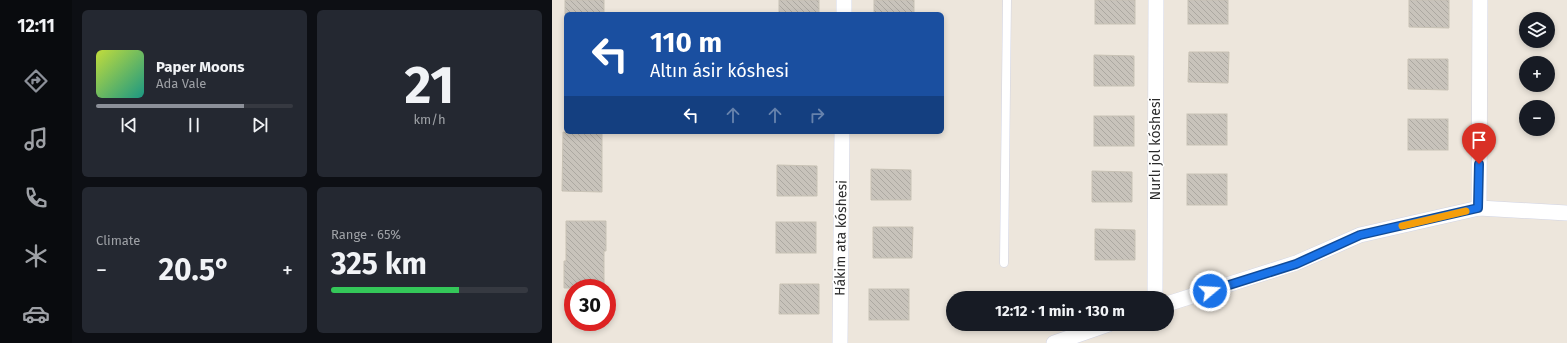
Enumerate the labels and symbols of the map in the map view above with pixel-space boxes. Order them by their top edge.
street label: Nurlı jol kóshesi [1147,98,1164,200]
pin [1462,123,1496,164]
street label: Hákim ata kóshesi [831,180,851,296]
position arrow [1189,270,1231,312]
speed limit sign: 30 [564,279,616,331]

